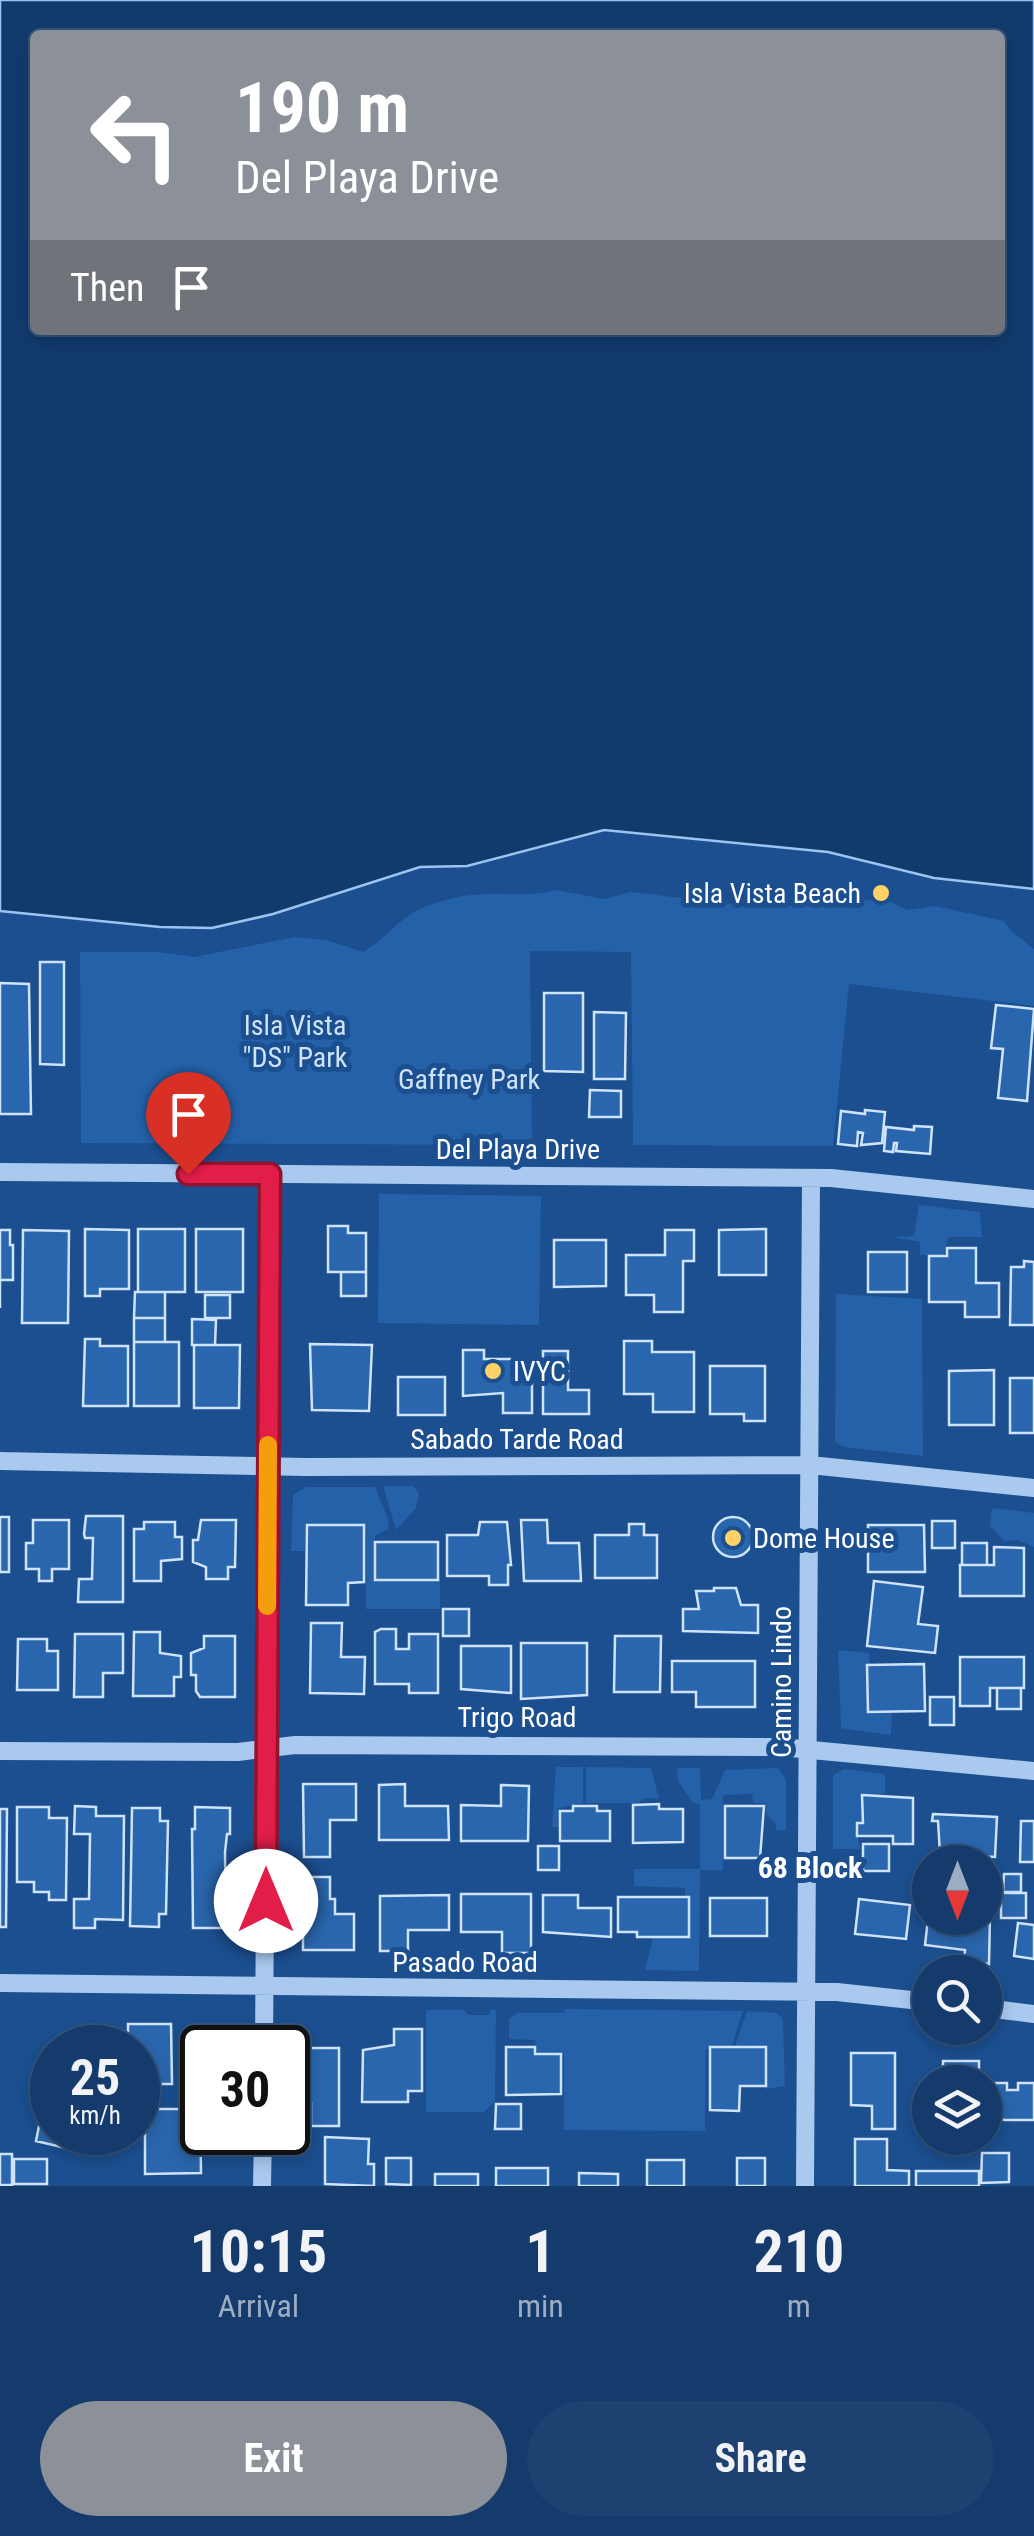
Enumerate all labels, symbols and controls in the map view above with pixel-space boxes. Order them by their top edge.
text: 190 m [235,67,409,149]
icon: left [70,70,200,200]
text: Del Playa Drive [235,151,499,204]
icon: arrive [164,260,219,315]
text: Then [70,266,144,310]
place label: Isla Vista Beach [684,877,861,910]
marker: Isla Vista Beach [870,882,892,904]
park label: Isla Vista "DS" Park [243,1009,348,1074]
park label: Gaffney Park [398,1063,540,1096]
pin [146,1072,231,1175]
icon: arrive [161,1087,216,1142]
street label: Del Playa Drive [436,1133,600,1166]
place label: IVYC [513,1355,566,1388]
marker: IVYC [482,1360,504,1382]
street label: Sabado Tarde Road [410,1423,624,1456]
place label: Dome House [753,1522,895,1555]
marker: Dome House [722,1527,744,1549]
street label: Camino Lindo [765,1606,798,1758]
street label: Trigo Road [457,1701,577,1734]
north arrow [912,1845,1002,1935]
map controls [912,1845,1002,2155]
position arrow [214,1849,318,1953]
district label: 68 Block [758,1850,863,1885]
street label: Pasado Road [392,1946,538,1979]
button: search [912,1955,1002,2045]
speed limit sign: 30 [180,2025,310,2155]
text: 25 [70,2049,120,2107]
button: layers [912,2065,1002,2155]
text: km/h [69,2101,121,2130]
text: 10:15 [190,2216,327,2287]
text: 1 [525,2216,556,2287]
text: 210 [753,2216,844,2287]
text: Arrival [218,2287,299,2325]
text: min [517,2287,564,2325]
text: m [787,2287,811,2325]
button: Exit [40,2401,507,2516]
button: Share [527,2401,994,2516]

